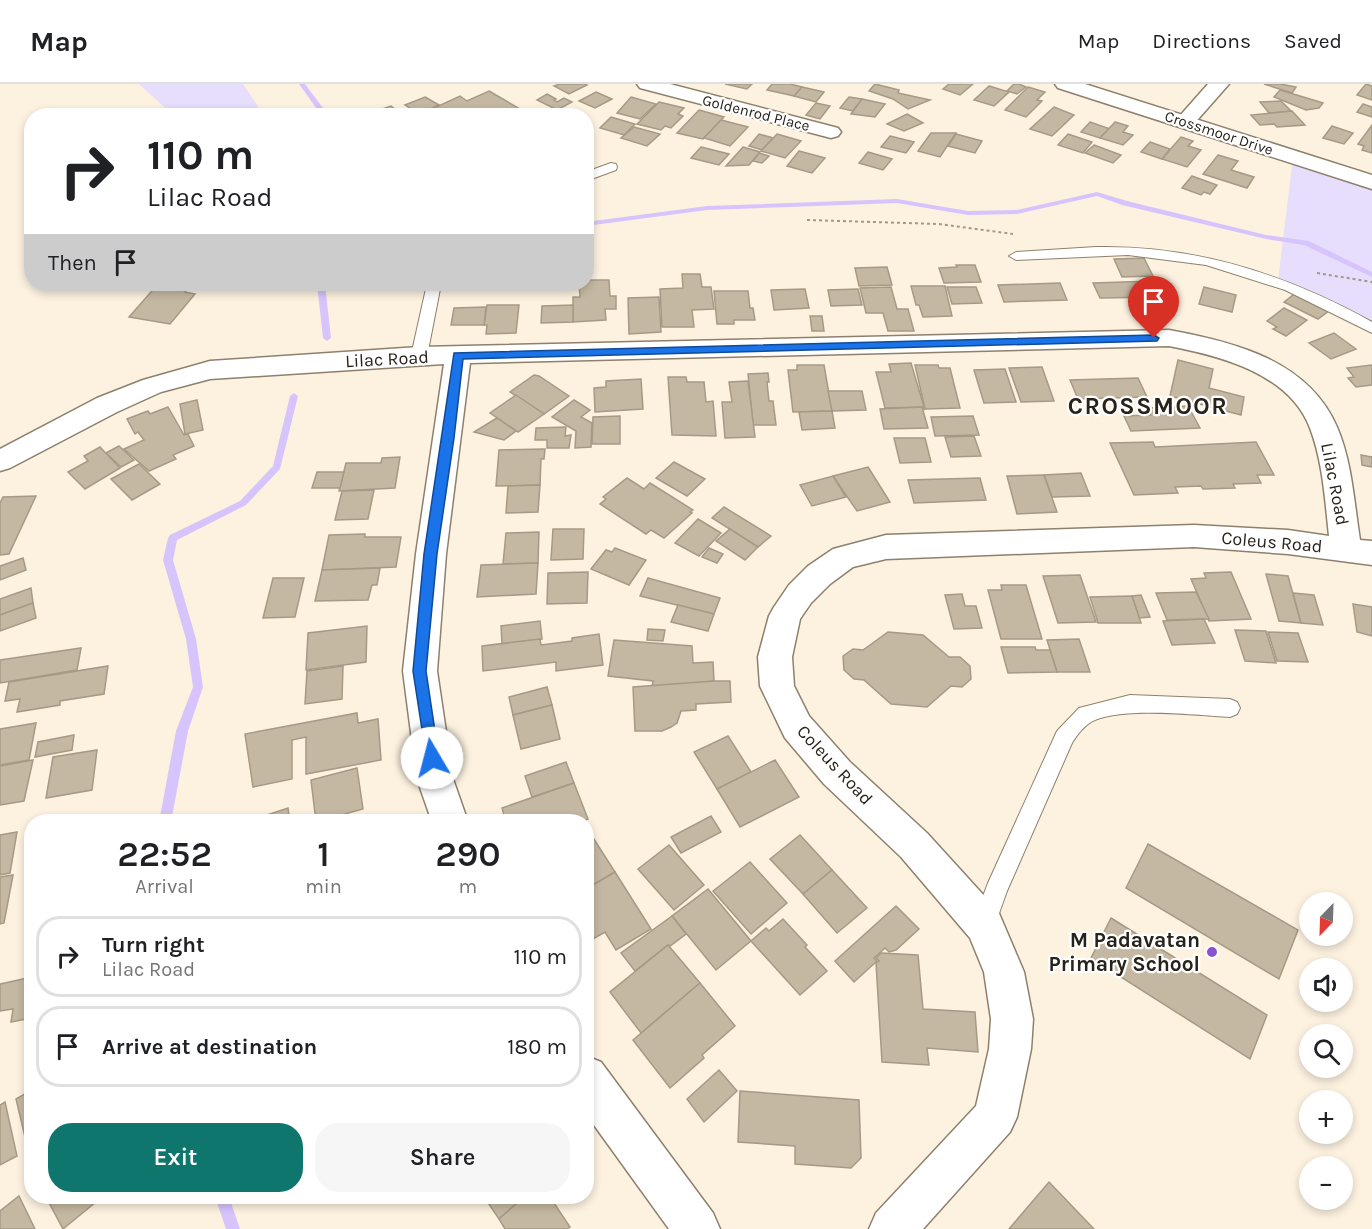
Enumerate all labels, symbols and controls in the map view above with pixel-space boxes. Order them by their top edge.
text: Map [30,25,88,58]
text: Map [1078,29,1119,53]
text: Directions [1152,29,1251,53]
text: Saved [1284,29,1342,53]
street label: Goldenrod Place [700,91,812,135]
street label: Crossmoor Drive [1162,107,1276,159]
text: 110 m [147,130,254,180]
icon: right [48,132,126,210]
text: Lilac Road [147,181,273,213]
icon: arrive [109,246,142,279]
text: Then [48,250,97,276]
pin [1128,276,1179,338]
icon: arrive [1137,285,1170,318]
street label: Lilac Road [345,346,429,372]
district label: CROSSMOOR [1068,392,1228,420]
street label: Lilac Road [1316,441,1354,527]
street label: Coleus Road [1221,527,1323,557]
street label: Coleus Road [792,720,878,810]
position arrow [400,726,464,790]
text: 22:52 [117,833,212,875]
text: 1 [317,833,330,875]
text: 290 [435,833,501,875]
text: Arrival [135,875,194,898]
text: min [305,875,342,898]
text: m [459,875,477,898]
north arrow [1299,892,1353,946]
map controls [1299,892,1353,1210]
place label: M Padavatan Primary School [1049,928,1200,976]
text: Turn right [102,932,205,958]
icon: right [51,940,84,973]
text: 110 m [514,944,567,970]
marker: M Padavatan Primary School [1205,945,1219,959]
text: Lilac Road [102,958,195,981]
button: sound [1299,958,1353,1012]
button: search [1299,1024,1353,1078]
icon: arrive [51,1030,84,1063]
text: Arrive at destination [102,1034,317,1060]
text: 180 m [507,1034,567,1060]
button: + [1299,1090,1353,1144]
button: Exit [48,1123,303,1192]
button: Share [315,1123,570,1192]
button: − [1299,1156,1353,1210]

